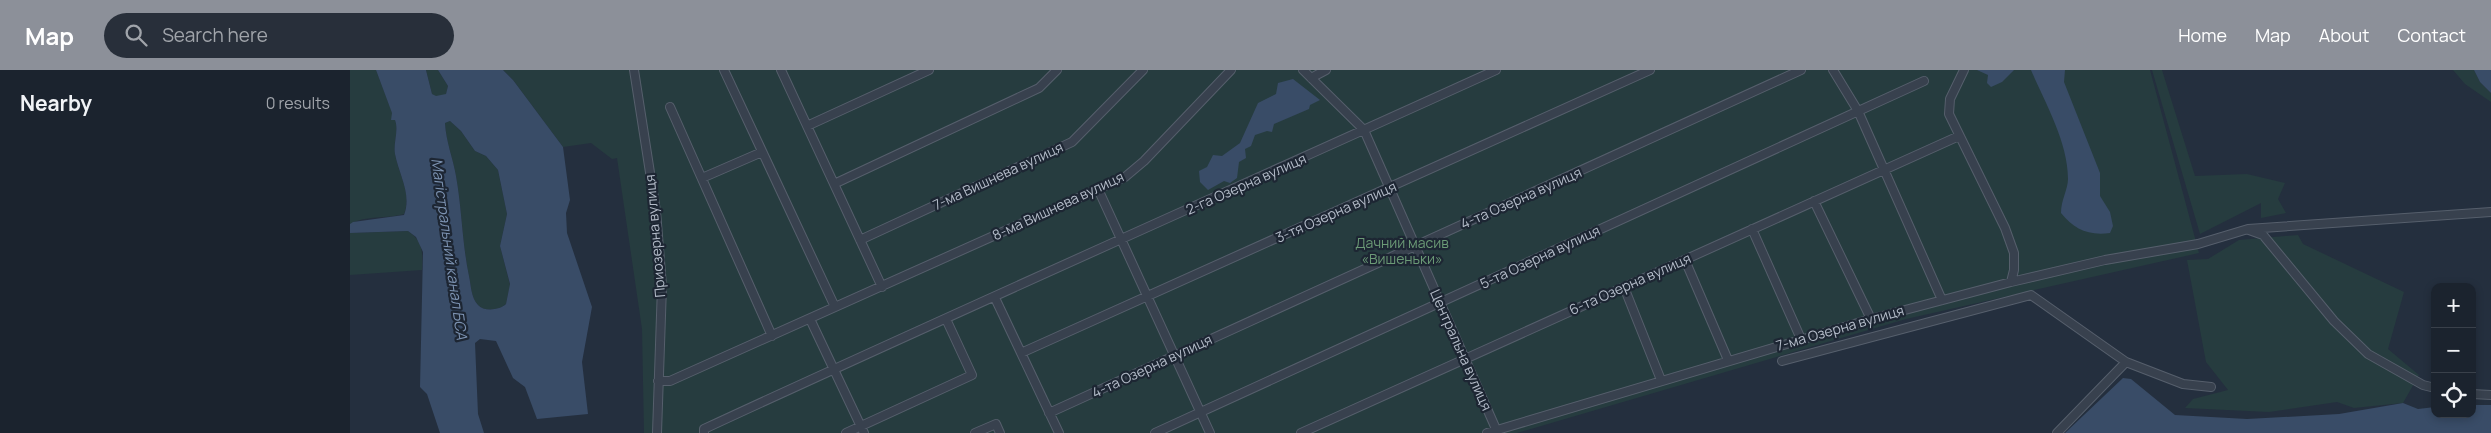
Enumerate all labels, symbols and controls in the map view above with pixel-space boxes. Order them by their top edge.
search box [104,13,454,58]
text: Map [25,19,74,52]
icon: search [122,21,150,49]
text: Search here [162,22,268,48]
text: Home [2178,23,2227,47]
text: Map [2255,23,2291,47]
text: About [2319,23,2369,47]
text: Contact [2397,23,2466,47]
text: Nearby [20,89,92,117]
text: 0 results [266,92,330,114]
street label: 7-ма Вишнева вулиця [930,137,1066,214]
street label: 2-га Озерна вулиця [1183,148,1309,219]
water label: Магістральний канал БСА [426,157,473,342]
street label: 4-та Озерна вулиця [1457,162,1584,233]
street label: 8-ма Вишнева вулиця [989,167,1127,244]
street label: Приозерна вулиця [640,174,669,298]
street label: 3-тя Озерна вулиця [1272,176,1399,247]
street label: 5-та Озерна вулиця [1477,220,1603,293]
park label: Дачний масив «Вишеньки» [1355,233,1449,268]
street label: 6-та Озерна вулиця [1566,248,1694,319]
map controls [2431,283,2476,418]
button: + [2431,283,2476,328]
street label: Центральна вулиця [1426,286,1497,413]
street label: 7-ма Озерна вулиця [1774,300,1906,355]
button: − [2431,328,2476,373]
street label: 4-та Озерна вулиця [1089,329,1215,402]
button: locate [2431,373,2476,418]

